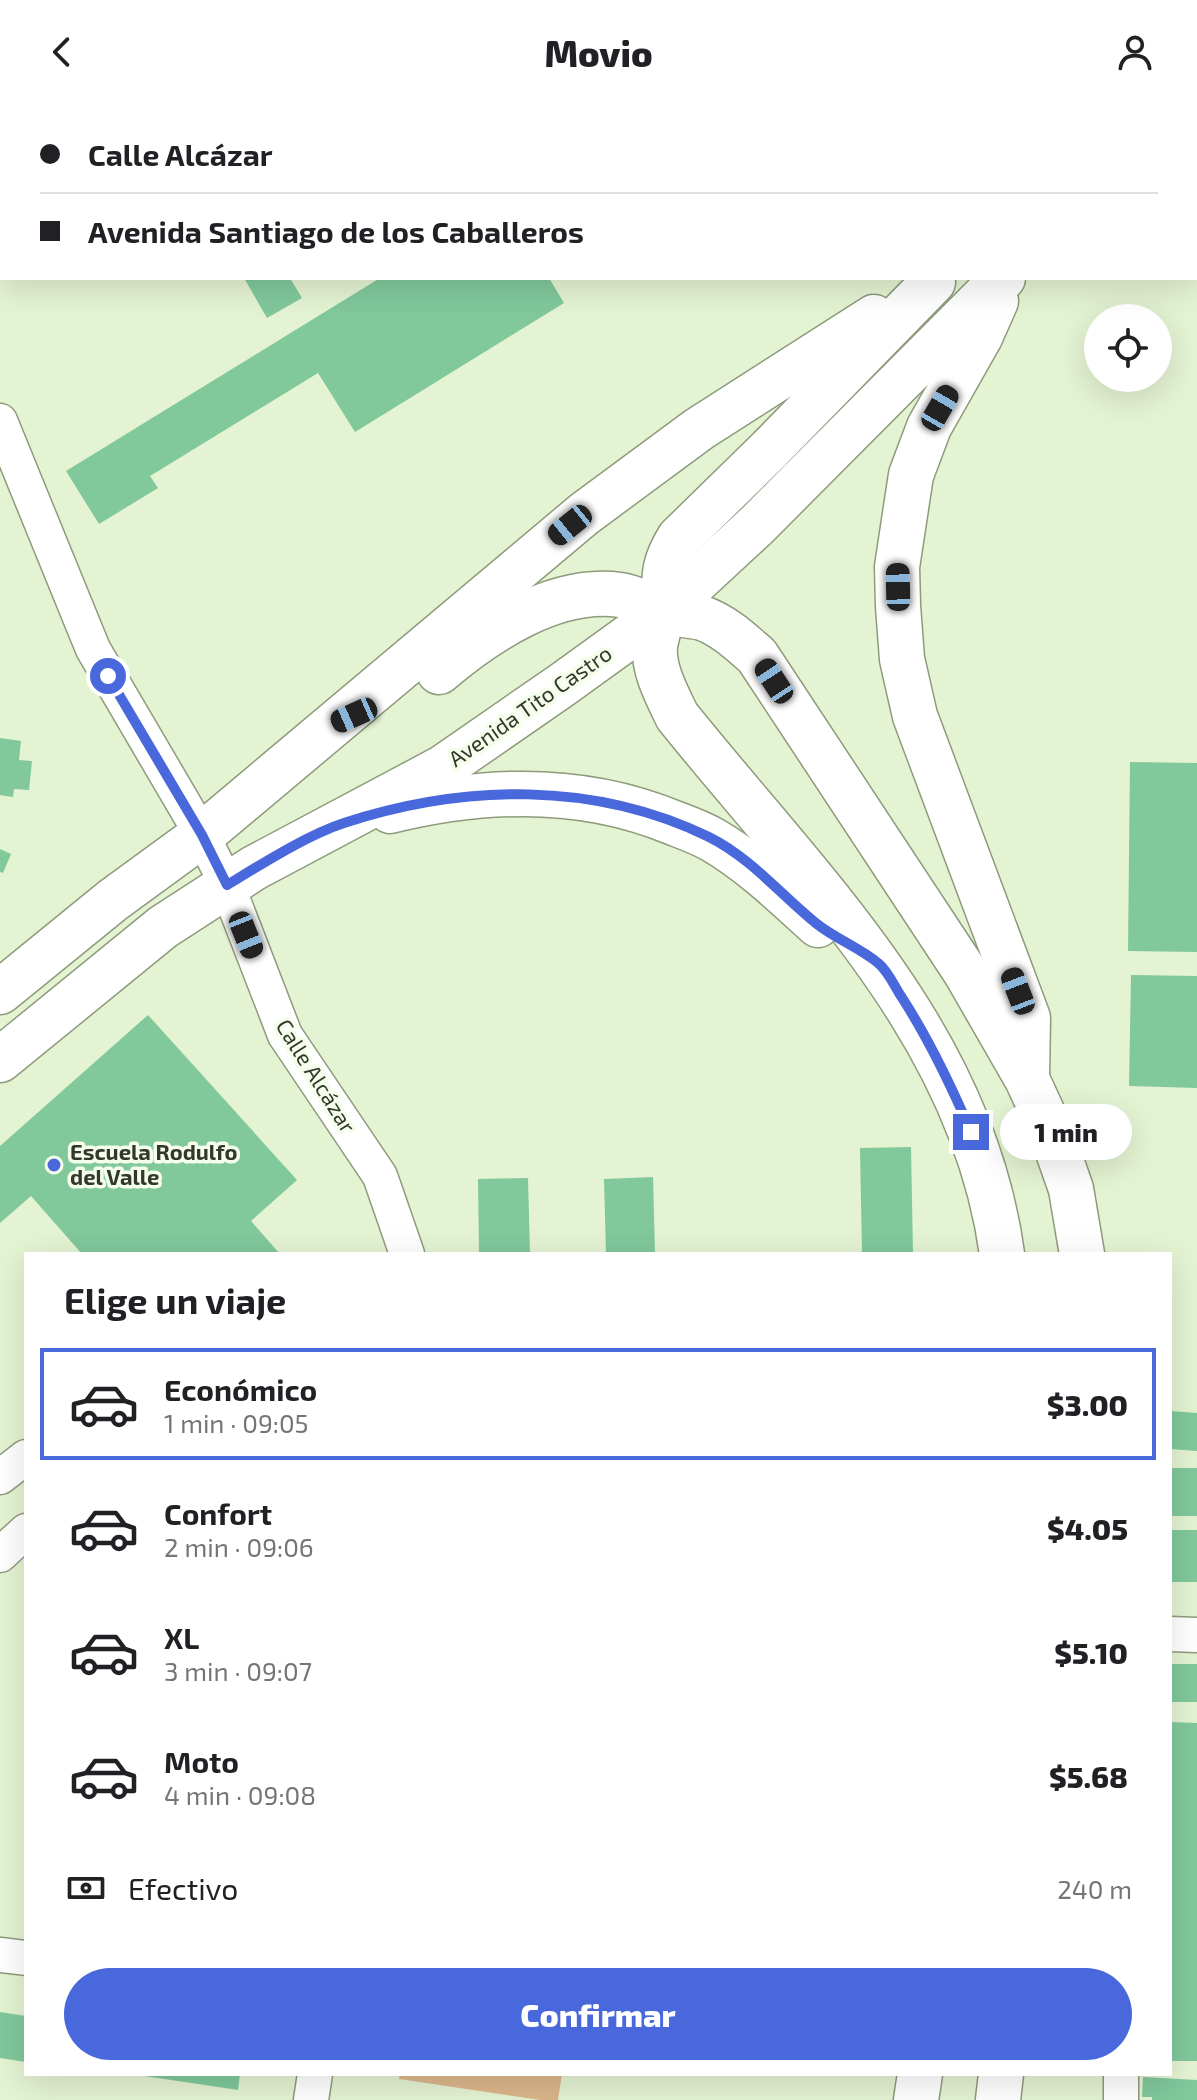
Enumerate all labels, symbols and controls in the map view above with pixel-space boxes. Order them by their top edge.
icon: back [40,30,84,74]
icon: person [1113,30,1157,74]
text: Movio [544,31,653,74]
text: Calle Alcázar [88,136,273,172]
text: Avenida Santiago de los Caballeros [88,213,584,249]
map controls [1084,304,1172,392]
button: locate [1084,304,1172,392]
car [918,381,962,435]
car [544,501,596,549]
car [886,563,910,611]
street label: Avenida Tito Castro [443,639,616,771]
car [751,654,797,708]
route start [90,658,126,694]
car [327,694,381,736]
car [226,908,266,962]
car [998,964,1038,1018]
street label: Calle Alcázar [272,1014,362,1137]
callout: 1 min [999,1104,1131,1160]
route end [953,1114,989,1150]
text: 1 min [1034,1116,1098,1147]
place label: Escuela Rodulfo del Valle [70,1138,238,1189]
marker: Escuela Rodulfo del Valle [45,1156,63,1174]
text: Elige un viaje [64,1278,286,1321]
icon: car [68,1368,140,1440]
text: Económico [164,1371,317,1407]
text: $3.00 [1047,1386,1128,1422]
text: 1 min · 09:05 [164,1407,309,1438]
icon: car [68,1492,140,1564]
text: Confort [164,1495,272,1531]
text: $4.05 [1047,1510,1128,1546]
text: 2 min · 09:06 [164,1531,314,1562]
icon: car [68,1616,140,1688]
text: XL [164,1619,199,1655]
text: $5.10 [1054,1634,1128,1670]
text: 3 min · 09:07 [164,1655,312,1686]
icon: car [68,1740,140,1812]
text: Moto [164,1743,239,1779]
text: $5.68 [1049,1758,1128,1794]
text: 4 min · 09:08 [164,1779,316,1810]
icon: cash [64,1866,108,1910]
text: Efectivo [128,1870,238,1906]
text: 240 m [1057,1873,1132,1904]
button: Confirmar [64,1968,1132,2060]

